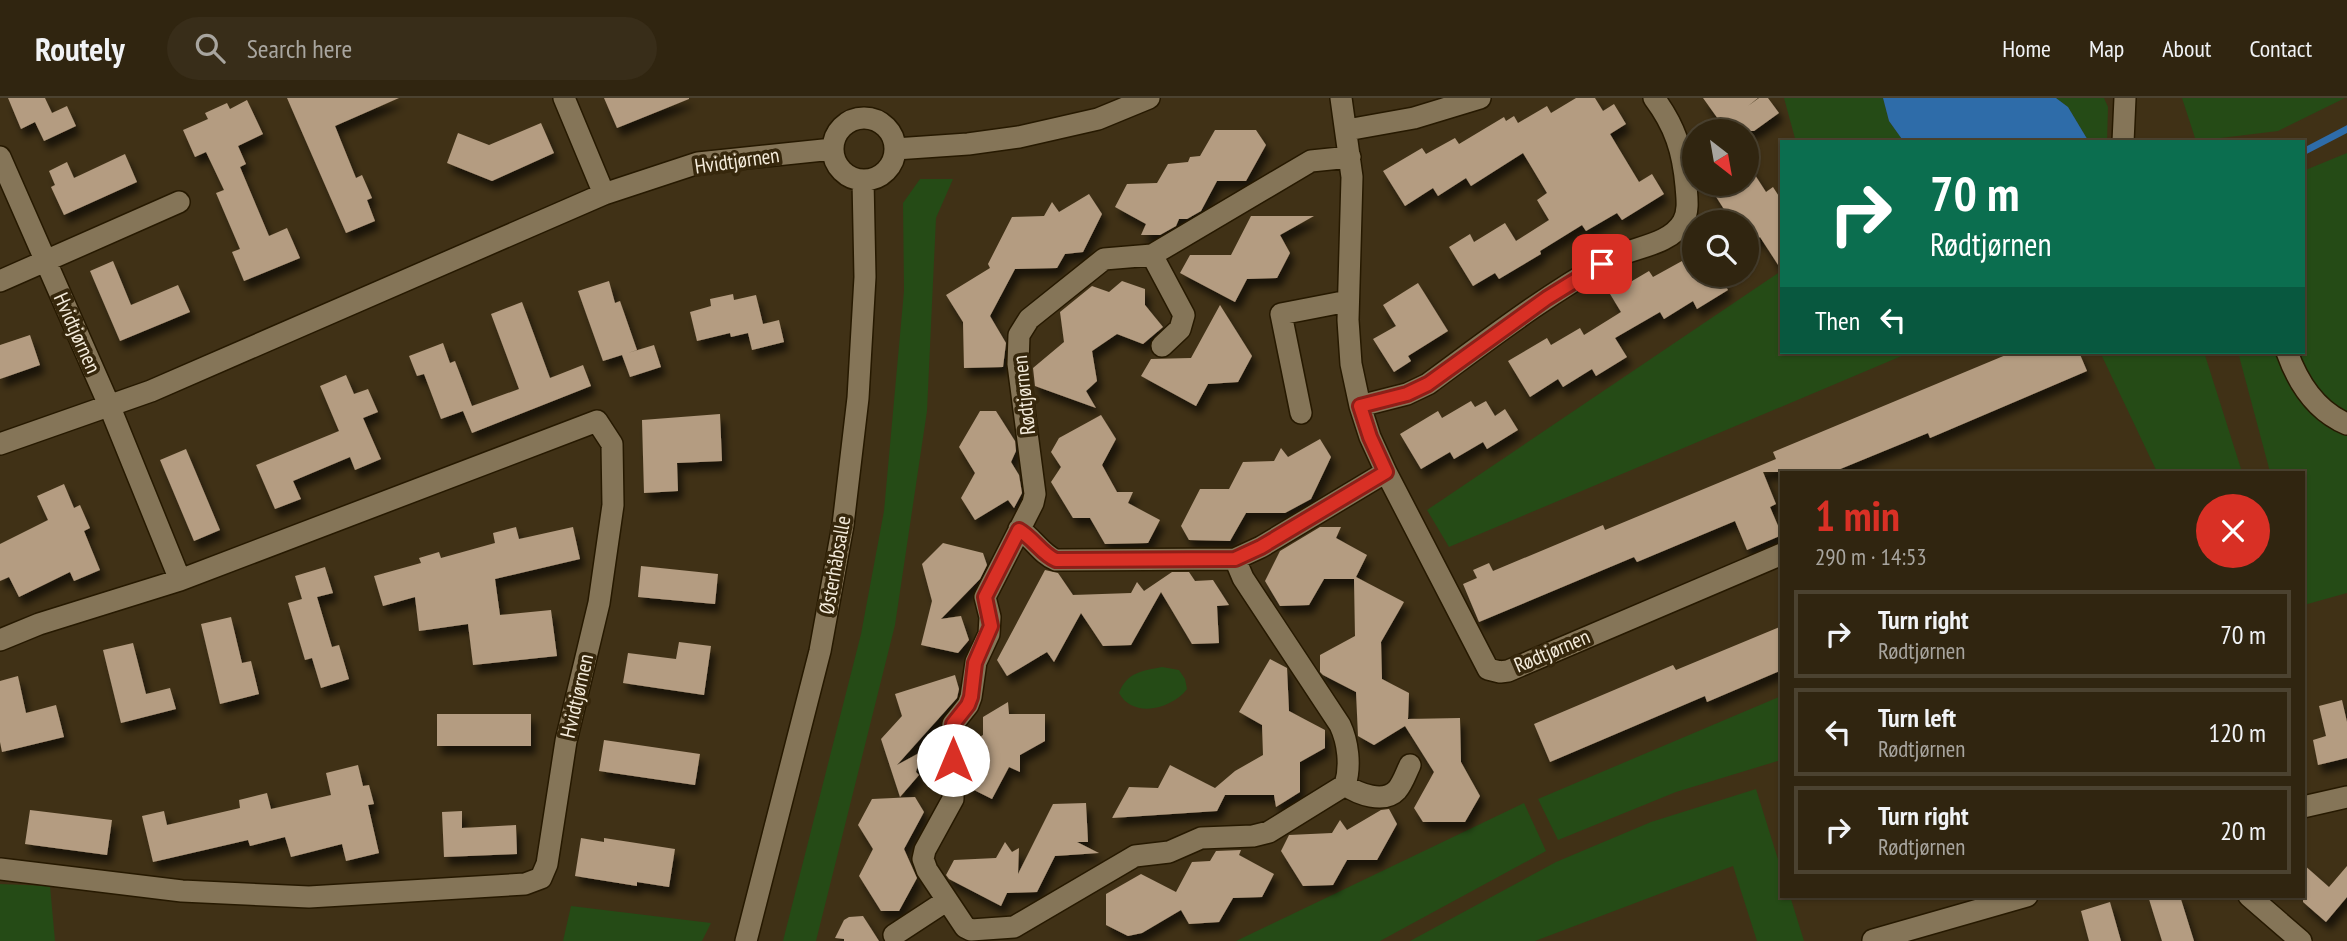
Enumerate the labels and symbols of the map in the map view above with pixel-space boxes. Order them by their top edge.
north arrow [1682,119,1759,196]
street label: Hvidtjørnen [693,141,781,180]
pin [1572,234,1632,294]
street label: Hvidtjørnen [48,288,107,377]
street label: Rødtjørnen [1006,354,1041,436]
street label: Østerhåbsalle [813,514,856,616]
street label: Rødtjørnen [1510,623,1594,679]
street label: Hvidtjørnen [554,651,599,741]
position arrow [916,723,990,797]

